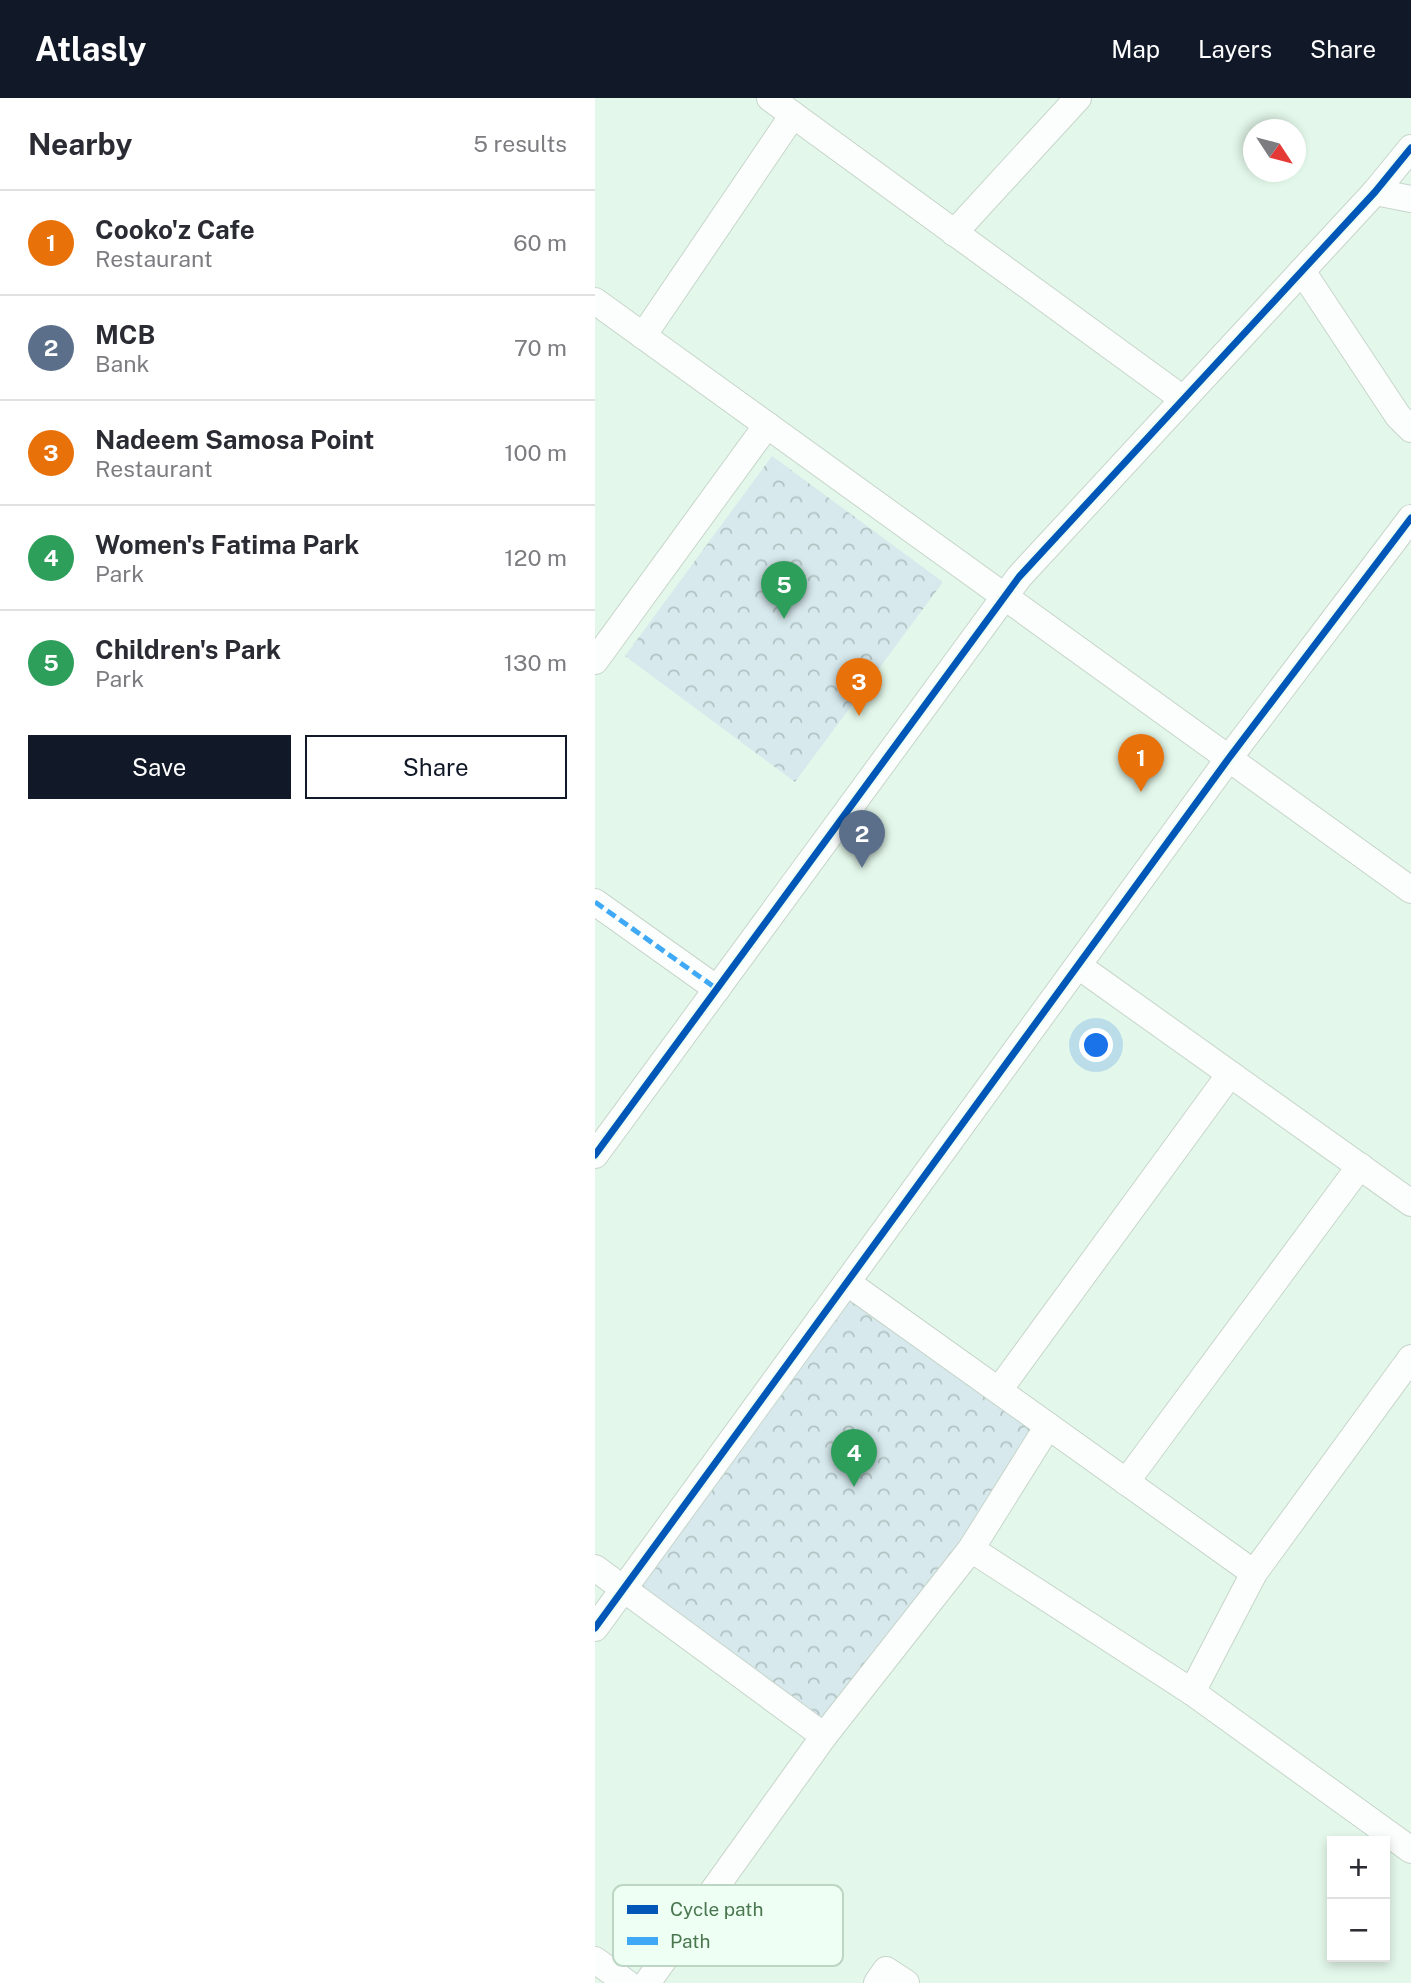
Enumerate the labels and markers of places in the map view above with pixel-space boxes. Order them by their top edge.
pin: 5 [761,561,807,619]
pin: 3 [836,658,882,716]
pin: 1 [1118,734,1164,792]
pin: 2 [839,810,885,868]
pin: 4 [831,1429,877,1487]

